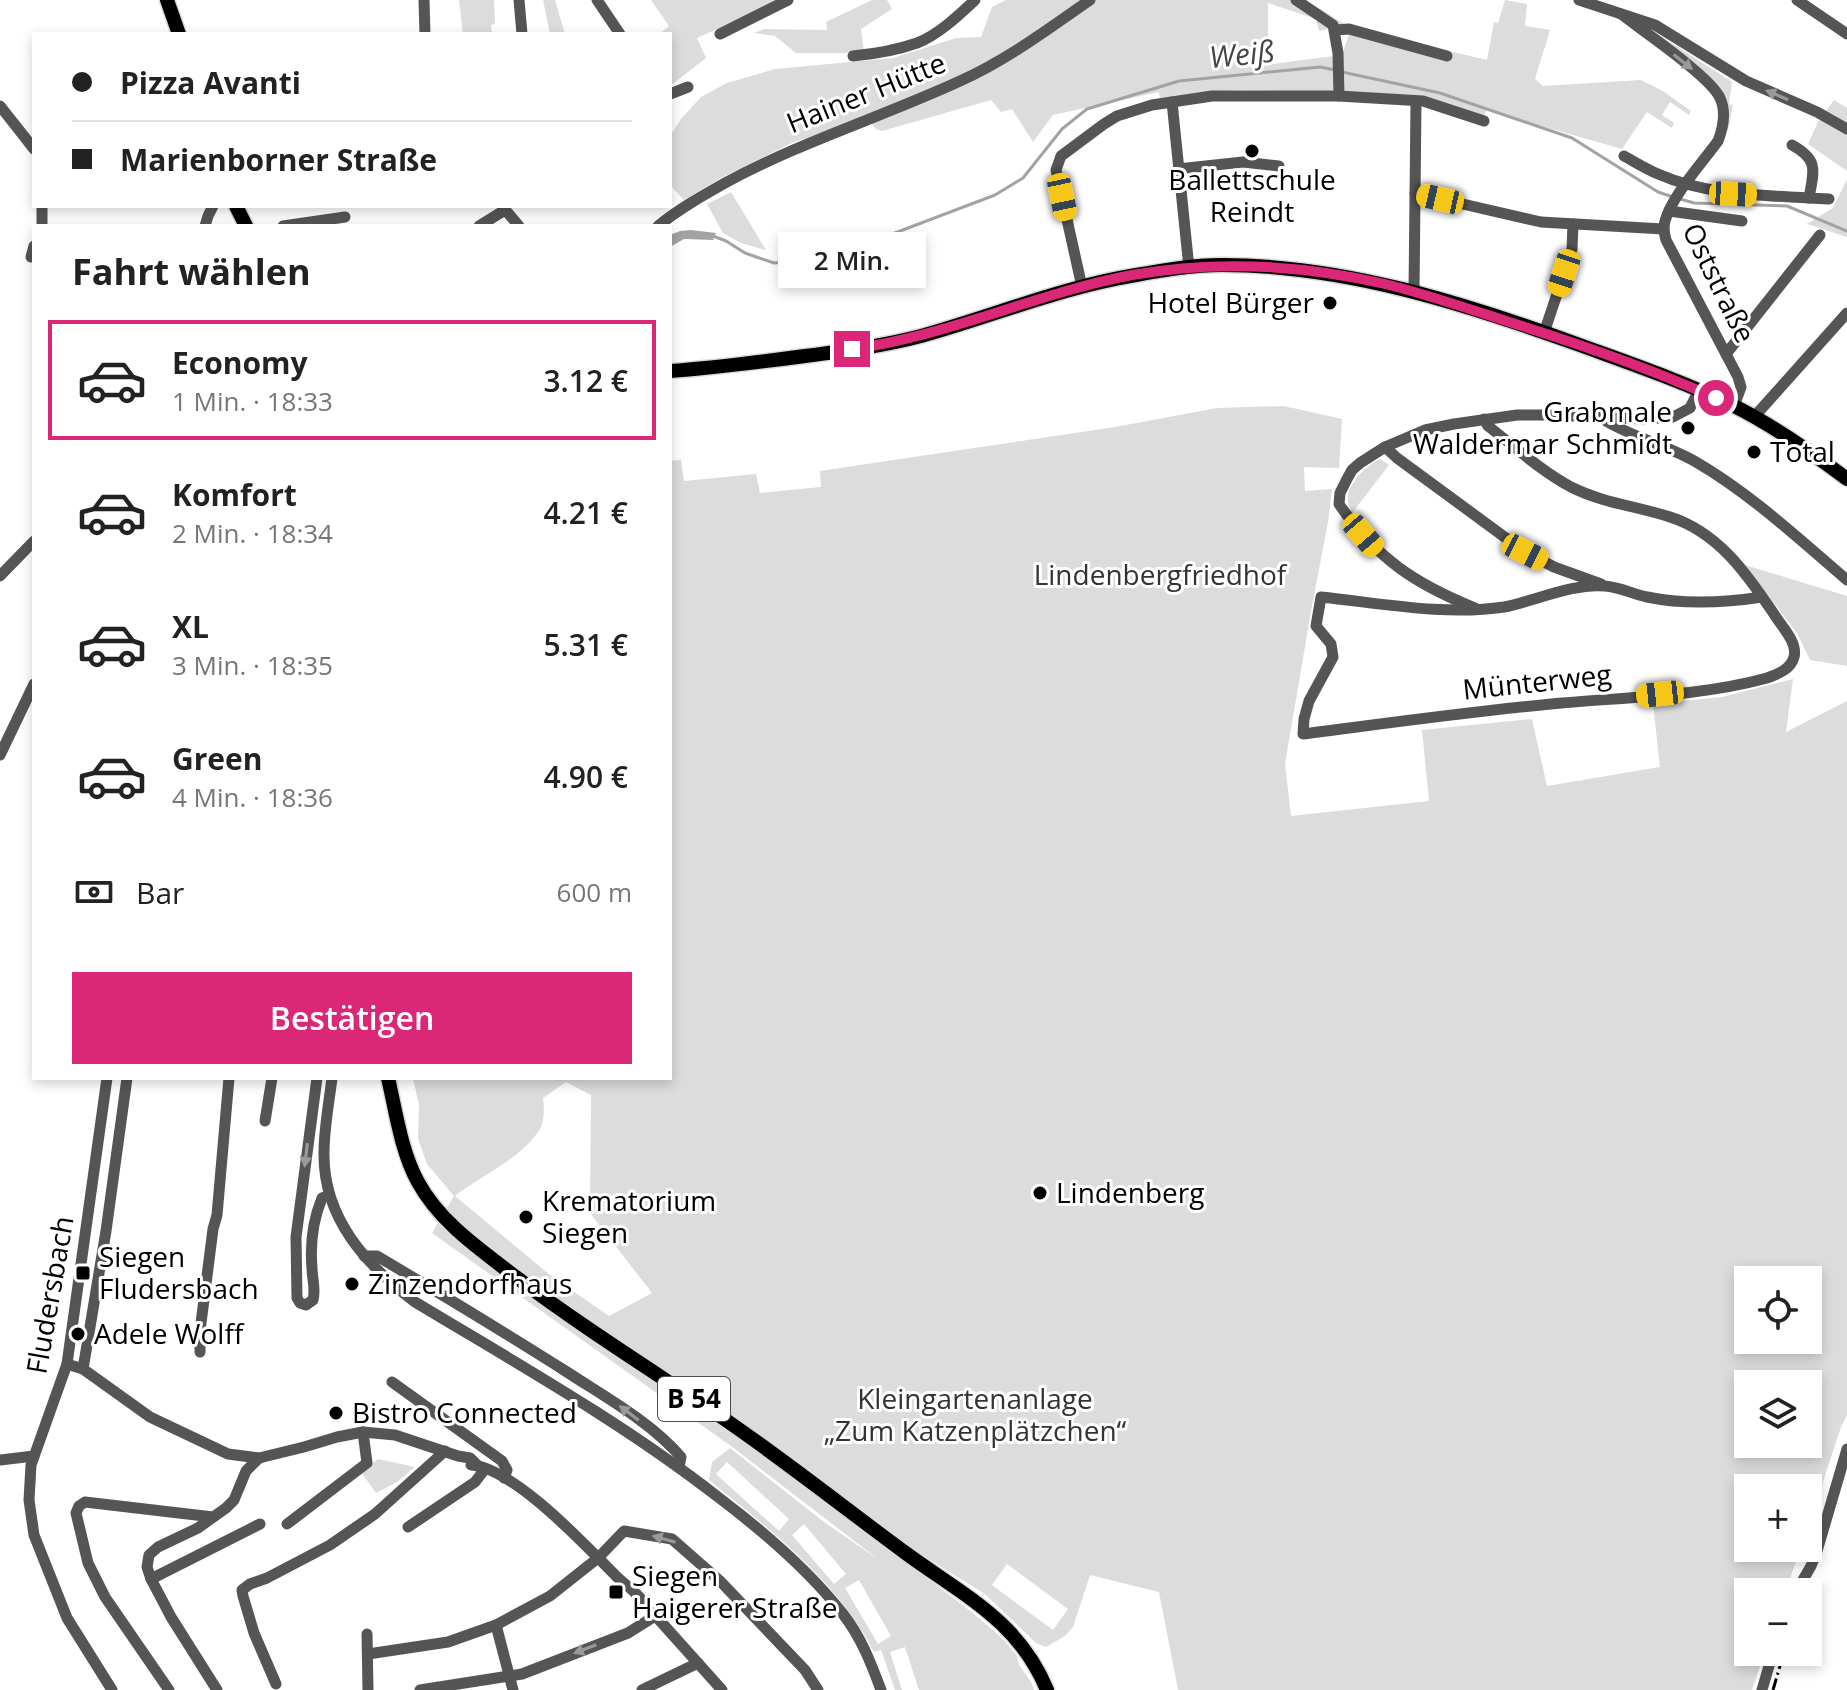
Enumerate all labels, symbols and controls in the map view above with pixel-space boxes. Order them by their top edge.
water label: Weiß [1207,30,1277,77]
street label: Hainer Hütte [780,43,951,141]
one-way arrow [1672,53,1693,69]
text: Pizza Avanti [120,62,301,103]
one-way arrow [1765,88,1789,101]
text: Marienborner Straße [120,139,437,180]
marker: Ballettschule Reindt [1243,142,1261,160]
place label: Ballettschule Reindt [1168,160,1336,230]
car [1045,171,1079,223]
car [1708,181,1758,207]
car [1414,182,1466,216]
street label: Oststraße [1675,216,1765,349]
callout: 2 Min. [778,233,926,289]
text: 2 Min. [814,242,890,278]
car [1545,246,1583,300]
text: Fahrt wählen [72,247,311,296]
place label: Hotel Bürger [1147,283,1315,321]
marker: Hotel Bürger [1321,294,1339,312]
route end [834,331,870,367]
text: Economy [172,342,308,383]
icon: car [76,344,148,416]
text: 3.12 € [543,360,628,401]
route start [1698,380,1734,416]
text: 1 Min. · 18:33 [172,383,333,419]
place label: Grabmale Waldermar Schmidt [1413,392,1672,462]
marker: Grabmale Waldermar Schmidt [1679,419,1697,437]
place label: Total [1770,432,1835,470]
marker: Total [1745,443,1763,461]
text: Komfort [172,474,297,515]
icon: car [76,476,148,548]
text: 4.21 € [543,492,628,533]
car [1338,509,1388,561]
text: 2 Min. · 18:34 [172,515,333,551]
car [1498,530,1552,574]
park label: Lindenbergfriedhof [1034,555,1288,593]
text: XL [172,606,209,647]
icon: car [76,608,148,680]
text: 5.31 € [543,624,628,665]
text: 3 Min. · 18:35 [172,647,333,683]
street label: Münterweg [1461,654,1613,708]
car [1635,680,1685,708]
text: Green [172,738,263,779]
icon: car [76,740,148,812]
text: 4.90 € [543,756,628,797]
text: 4 Min. · 18:36 [172,779,333,815]
icon: cash [72,870,116,914]
text: Bar [136,872,184,913]
text: 600 m [557,874,632,910]
button: Bestätigen [72,972,632,1064]
one-way arrow [299,1143,312,1168]
place label: Lindenberg [1056,1173,1204,1211]
place label: Krematorium Siegen [542,1181,716,1251]
marker: Lindenberg [1031,1184,1049,1202]
marker: Krematorium Siegen [517,1208,535,1226]
street label: Fludersbach [16,1213,82,1377]
place label: Siegen Fludersbach [99,1237,259,1307]
marker: Siegen Fludersbach [74,1264,92,1282]
place label: Zinzendorfhaus [368,1264,572,1302]
map controls [1734,1266,1822,1666]
button: locate [1734,1266,1822,1354]
marker: Zinzendorfhaus [343,1275,361,1293]
place label: Adele Wolff [94,1314,245,1352]
marker: Adele Wolff [69,1325,87,1343]
button: layers [1734,1370,1822,1458]
road number: B 54 [658,1377,730,1421]
park label: Kleingartenanlage „Zum Katzenplätzchen“ [824,1379,1127,1449]
place label: Bistro Connected [352,1393,577,1431]
marker: Bistro Connected [327,1404,345,1422]
one-way arrow [619,1406,639,1422]
button: + [1734,1474,1822,1562]
one-way arrow [651,1533,676,1545]
place label: Siegen Haigerer Straße [632,1556,838,1626]
button: − [1734,1578,1822,1666]
marker: Siegen Haigerer Straße [607,1583,625,1601]
one-way arrow [573,1643,597,1656]

